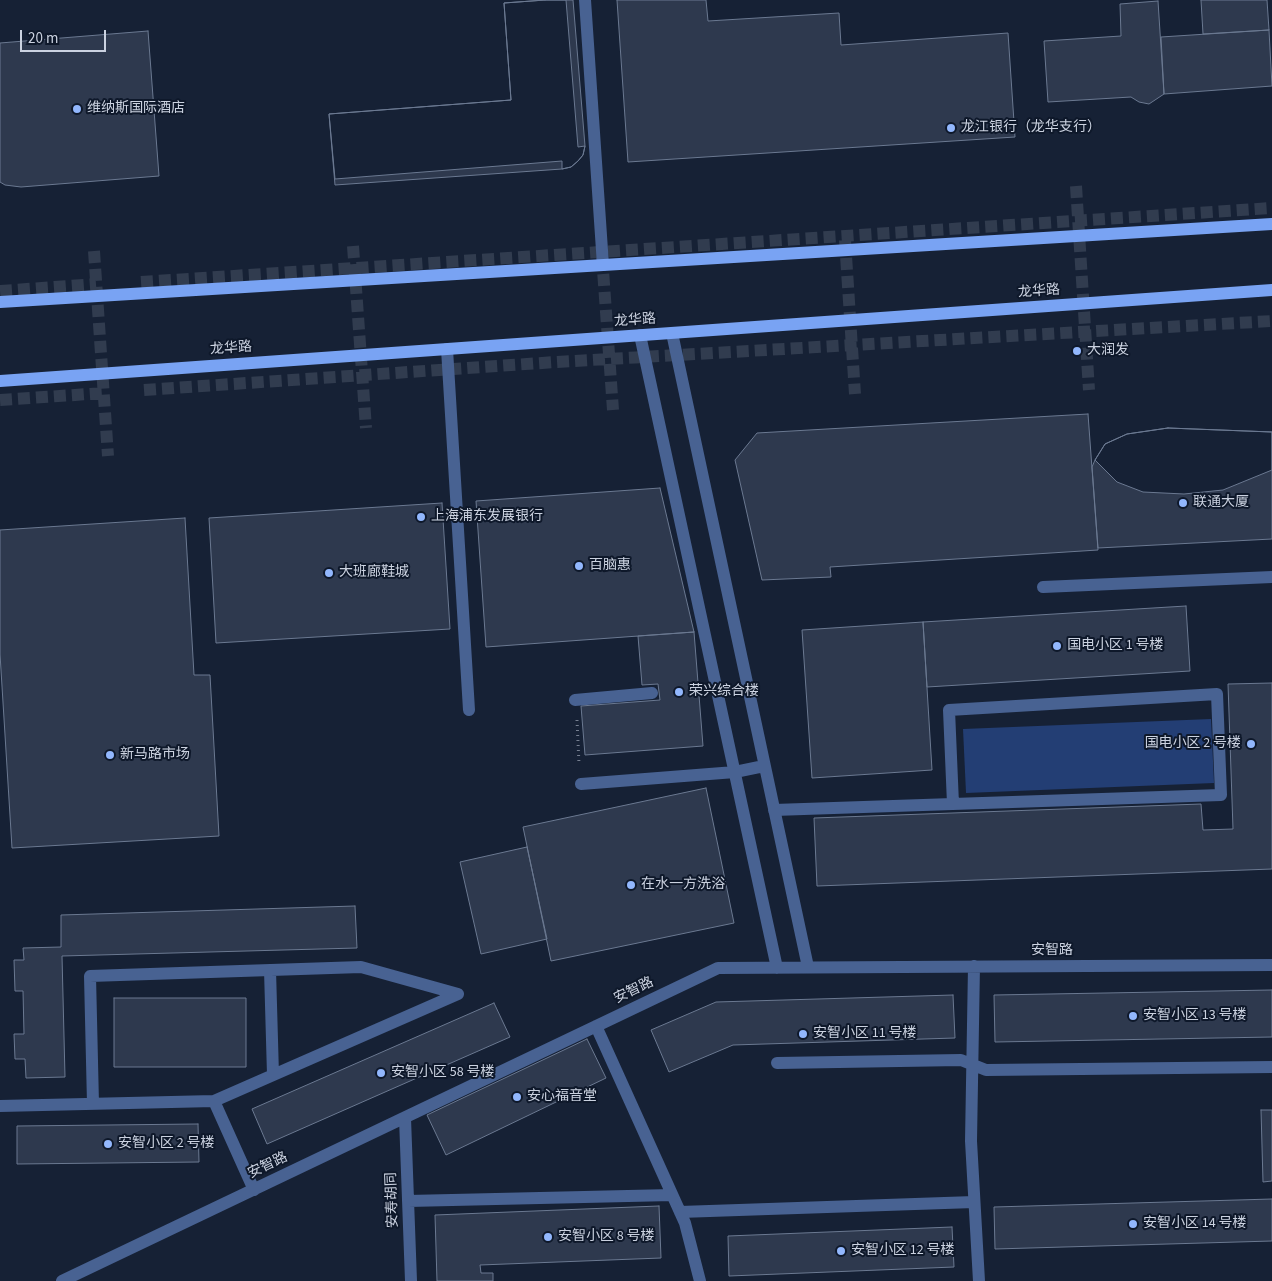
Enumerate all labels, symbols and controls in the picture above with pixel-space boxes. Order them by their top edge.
scale bar [22,20,109,52]
text: 20 m [28,28,58,49]
place label: 维纳斯国际酒店 [87,101,185,117]
marker: 维纳斯国际酒店 [71,103,83,115]
place label: 龙江银行（龙华支行） [961,120,1101,136]
marker: 龙江银行（龙华支行） [945,122,957,134]
street label: 龙华路 [1017,282,1061,302]
street label: 龙华路 [613,311,657,331]
street label: 龙华路 [209,339,253,359]
place label: 大润发 [1087,343,1129,359]
marker: 大润发 [1071,345,1083,357]
place label: 联通大厦 [1193,495,1249,511]
marker: 联通大厦 [1177,497,1189,509]
place label: 上海浦东发展银行 [431,509,543,525]
marker: 上海浦东发展银行 [415,511,427,523]
place label: 百脑惠 [589,558,631,574]
marker: 百脑惠 [573,560,585,572]
place label: 大班廊鞋城 [339,565,409,581]
marker: 大班廊鞋城 [323,567,335,579]
place label: 国电小区 1 号楼 [1067,638,1164,654]
marker: 国电小区 1 号楼 [1051,640,1063,652]
place label: 荣兴综合楼 [689,684,759,700]
marker: 荣兴综合楼 [673,686,685,698]
place label: 国电小区 2 号楼 [1144,736,1241,752]
marker: 国电小区 2 号楼 [1245,738,1257,750]
place label: 新马路市场 [120,747,190,763]
marker: 新马路市场 [104,749,116,761]
place label: 在水一方洗浴 [641,877,725,893]
marker: 在水一方洗浴 [625,879,637,891]
street label: 安智路 [1031,943,1073,959]
street label: 安智路 [611,974,657,1008]
place label: 安智小区 13 号楼 [1143,1008,1247,1024]
marker: 安智小区 13 号楼 [1127,1010,1139,1022]
place label: 安智小区 11 号楼 [813,1026,917,1042]
marker: 安智小区 11 号楼 [797,1028,809,1040]
place label: 安智小区 58 号楼 [391,1065,495,1081]
marker: 安智小区 58 号楼 [375,1067,387,1079]
place label: 安心福音堂 [527,1089,597,1105]
marker: 安心福音堂 [511,1091,523,1103]
place label: 安智小区 2 号楼 [118,1136,215,1152]
marker: 安智小区 2 号楼 [102,1138,114,1150]
street label: 安智路 [245,1149,291,1183]
street label: 安寿胡同 [384,1172,402,1228]
place label: 安智小区 14 号楼 [1143,1216,1247,1232]
marker: 安智小区 14 号楼 [1127,1218,1139,1230]
place label: 安智小区 8 号楼 [558,1229,655,1245]
marker: 安智小区 8 号楼 [542,1231,554,1243]
place label: 安智小区 12 号楼 [851,1243,955,1259]
marker: 安智小区 12 号楼 [835,1245,847,1257]

